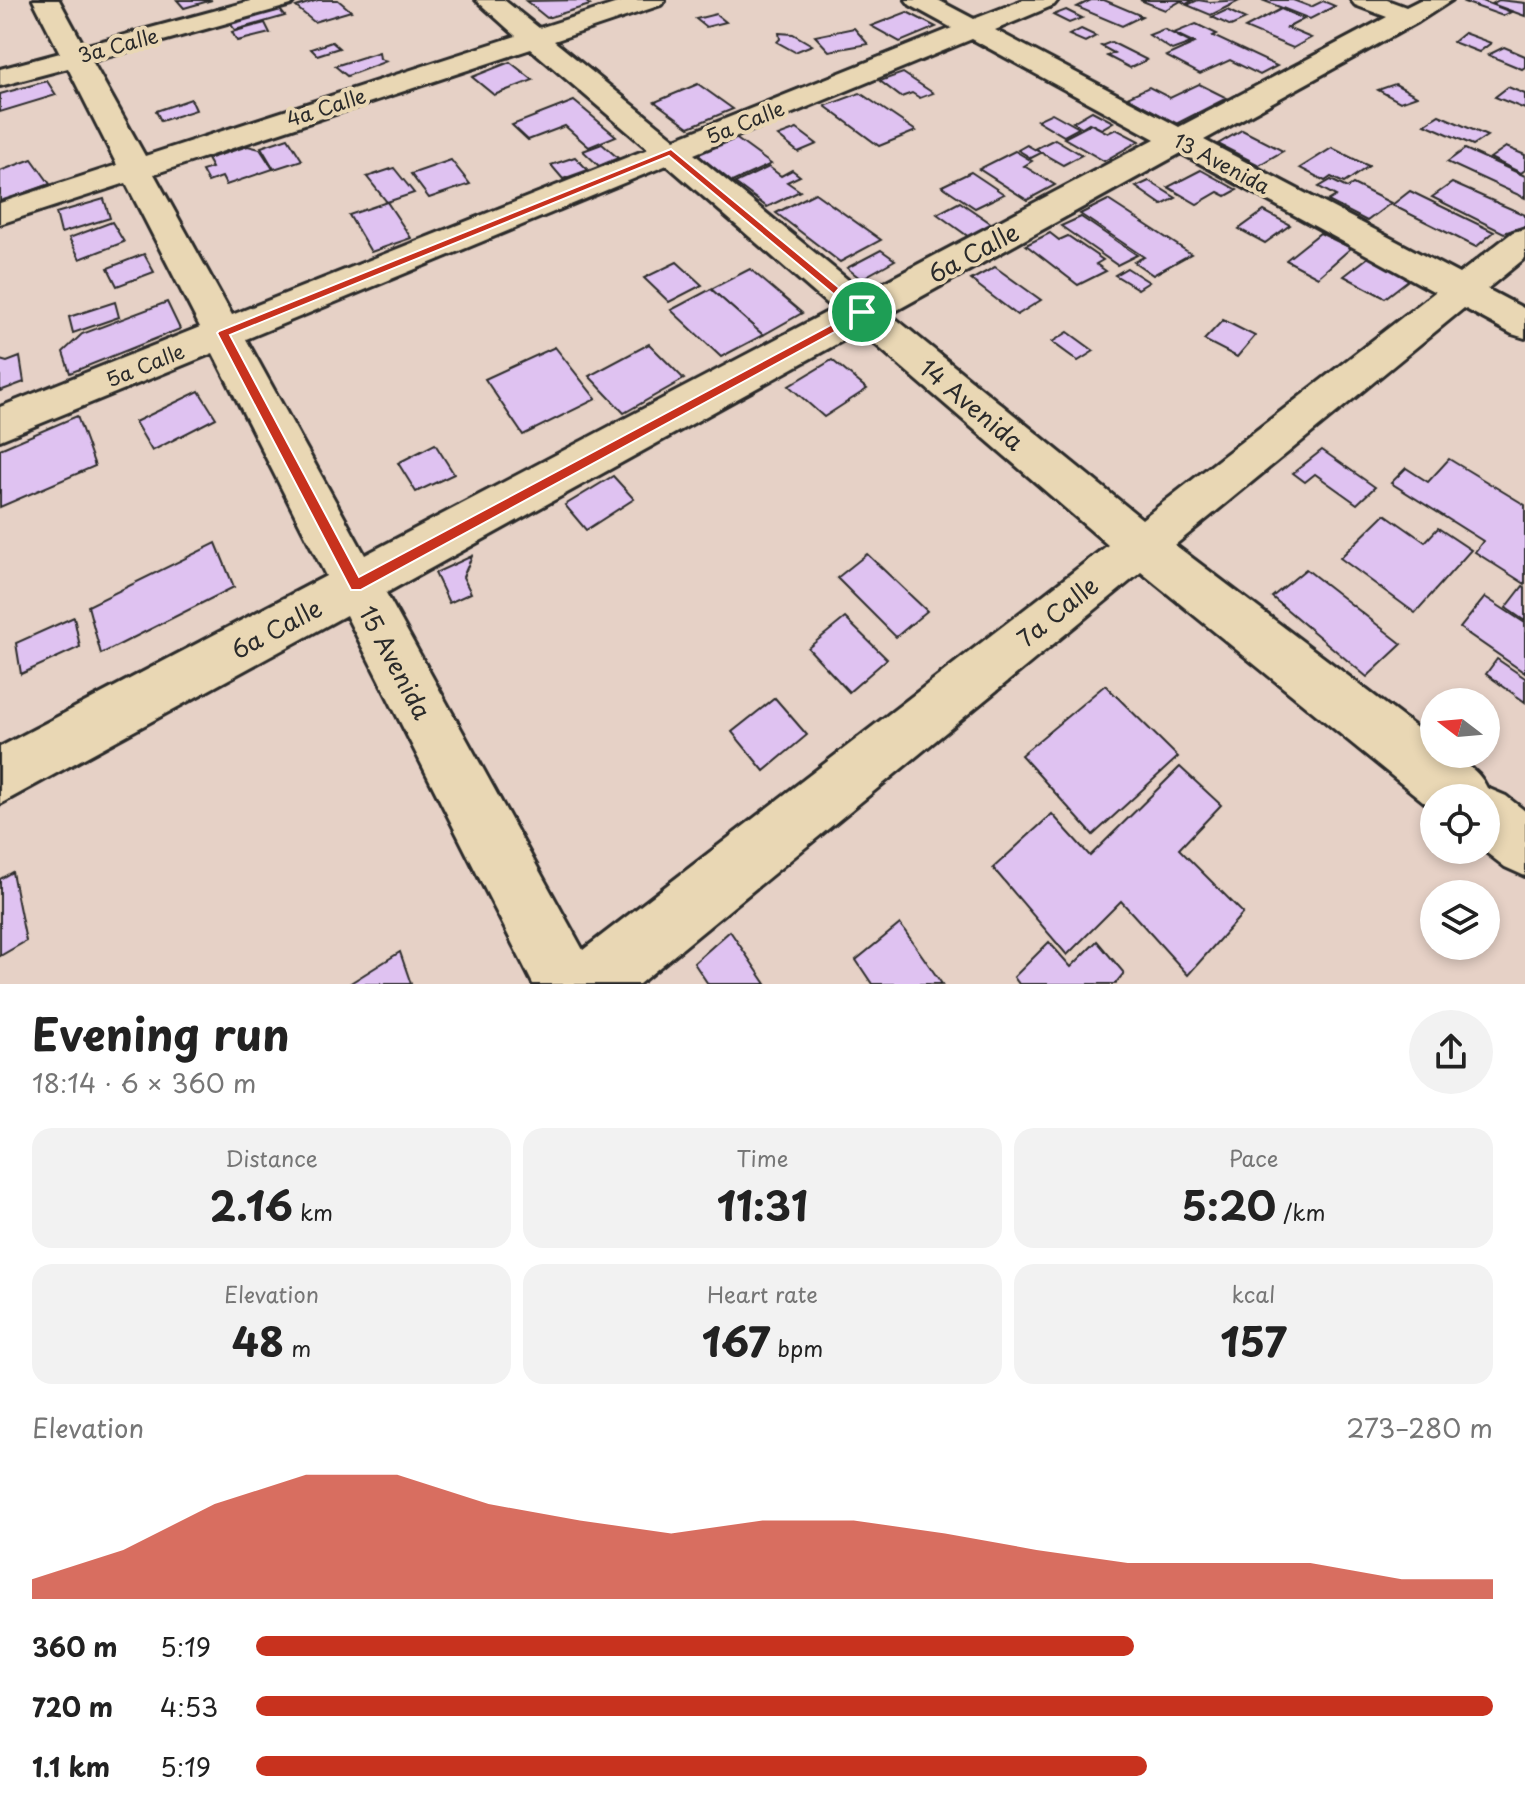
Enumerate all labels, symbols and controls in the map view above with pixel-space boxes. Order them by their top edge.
street label: 3a Calle [75,20,162,70]
street label: 4a Calle [282,80,370,134]
street label: 5a Calle [701,93,789,151]
street label: 13 Avenida [1168,125,1276,201]
street label: 6a Calle [921,213,1025,291]
pin [828,278,896,346]
icon: arrive [840,290,884,334]
street label: 5a Calle [101,336,189,394]
street label: 14 Avenida [912,350,1032,458]
street label: 7a Calle [1009,567,1105,655]
street label: 6a Calle [224,589,328,667]
street label: 15 Avenida [351,599,441,725]
north arrow [1420,688,1500,768]
map controls [1420,688,1500,960]
button: locate [1420,784,1500,864]
button: layers [1420,880,1500,960]
text: Evening run [32,1000,290,1066]
button: share [1409,1010,1493,1094]
text: 18:14 · 6 × 360 m [32,1063,256,1102]
text: Distance [225,1141,318,1174]
text: Time [737,1141,789,1174]
text: Pace [1229,1141,1278,1174]
text: 2.16 [210,1174,293,1235]
text: 11:31 [717,1174,808,1235]
text: 5:20 [1182,1174,1276,1235]
text: km [293,1195,333,1228]
text: /km [1276,1195,1325,1228]
text: Elevation [224,1277,319,1310]
text: Heart rate [707,1277,818,1310]
text: kcal [1232,1277,1275,1310]
text: 48 [232,1310,284,1371]
text: 167 [702,1310,770,1371]
text: 157 [1220,1310,1287,1371]
text: m [284,1331,311,1364]
text: bpm [770,1331,823,1364]
text: Elevation [32,1408,144,1447]
text: 273–280 m [1346,1408,1493,1447]
text: 360 m [32,1627,118,1666]
text: 5:19 [160,1627,211,1666]
text: 720 m [32,1687,113,1726]
text: 4:53 [160,1687,218,1726]
text: 1.1 km [32,1747,110,1786]
text: 5:19 [160,1747,211,1786]

